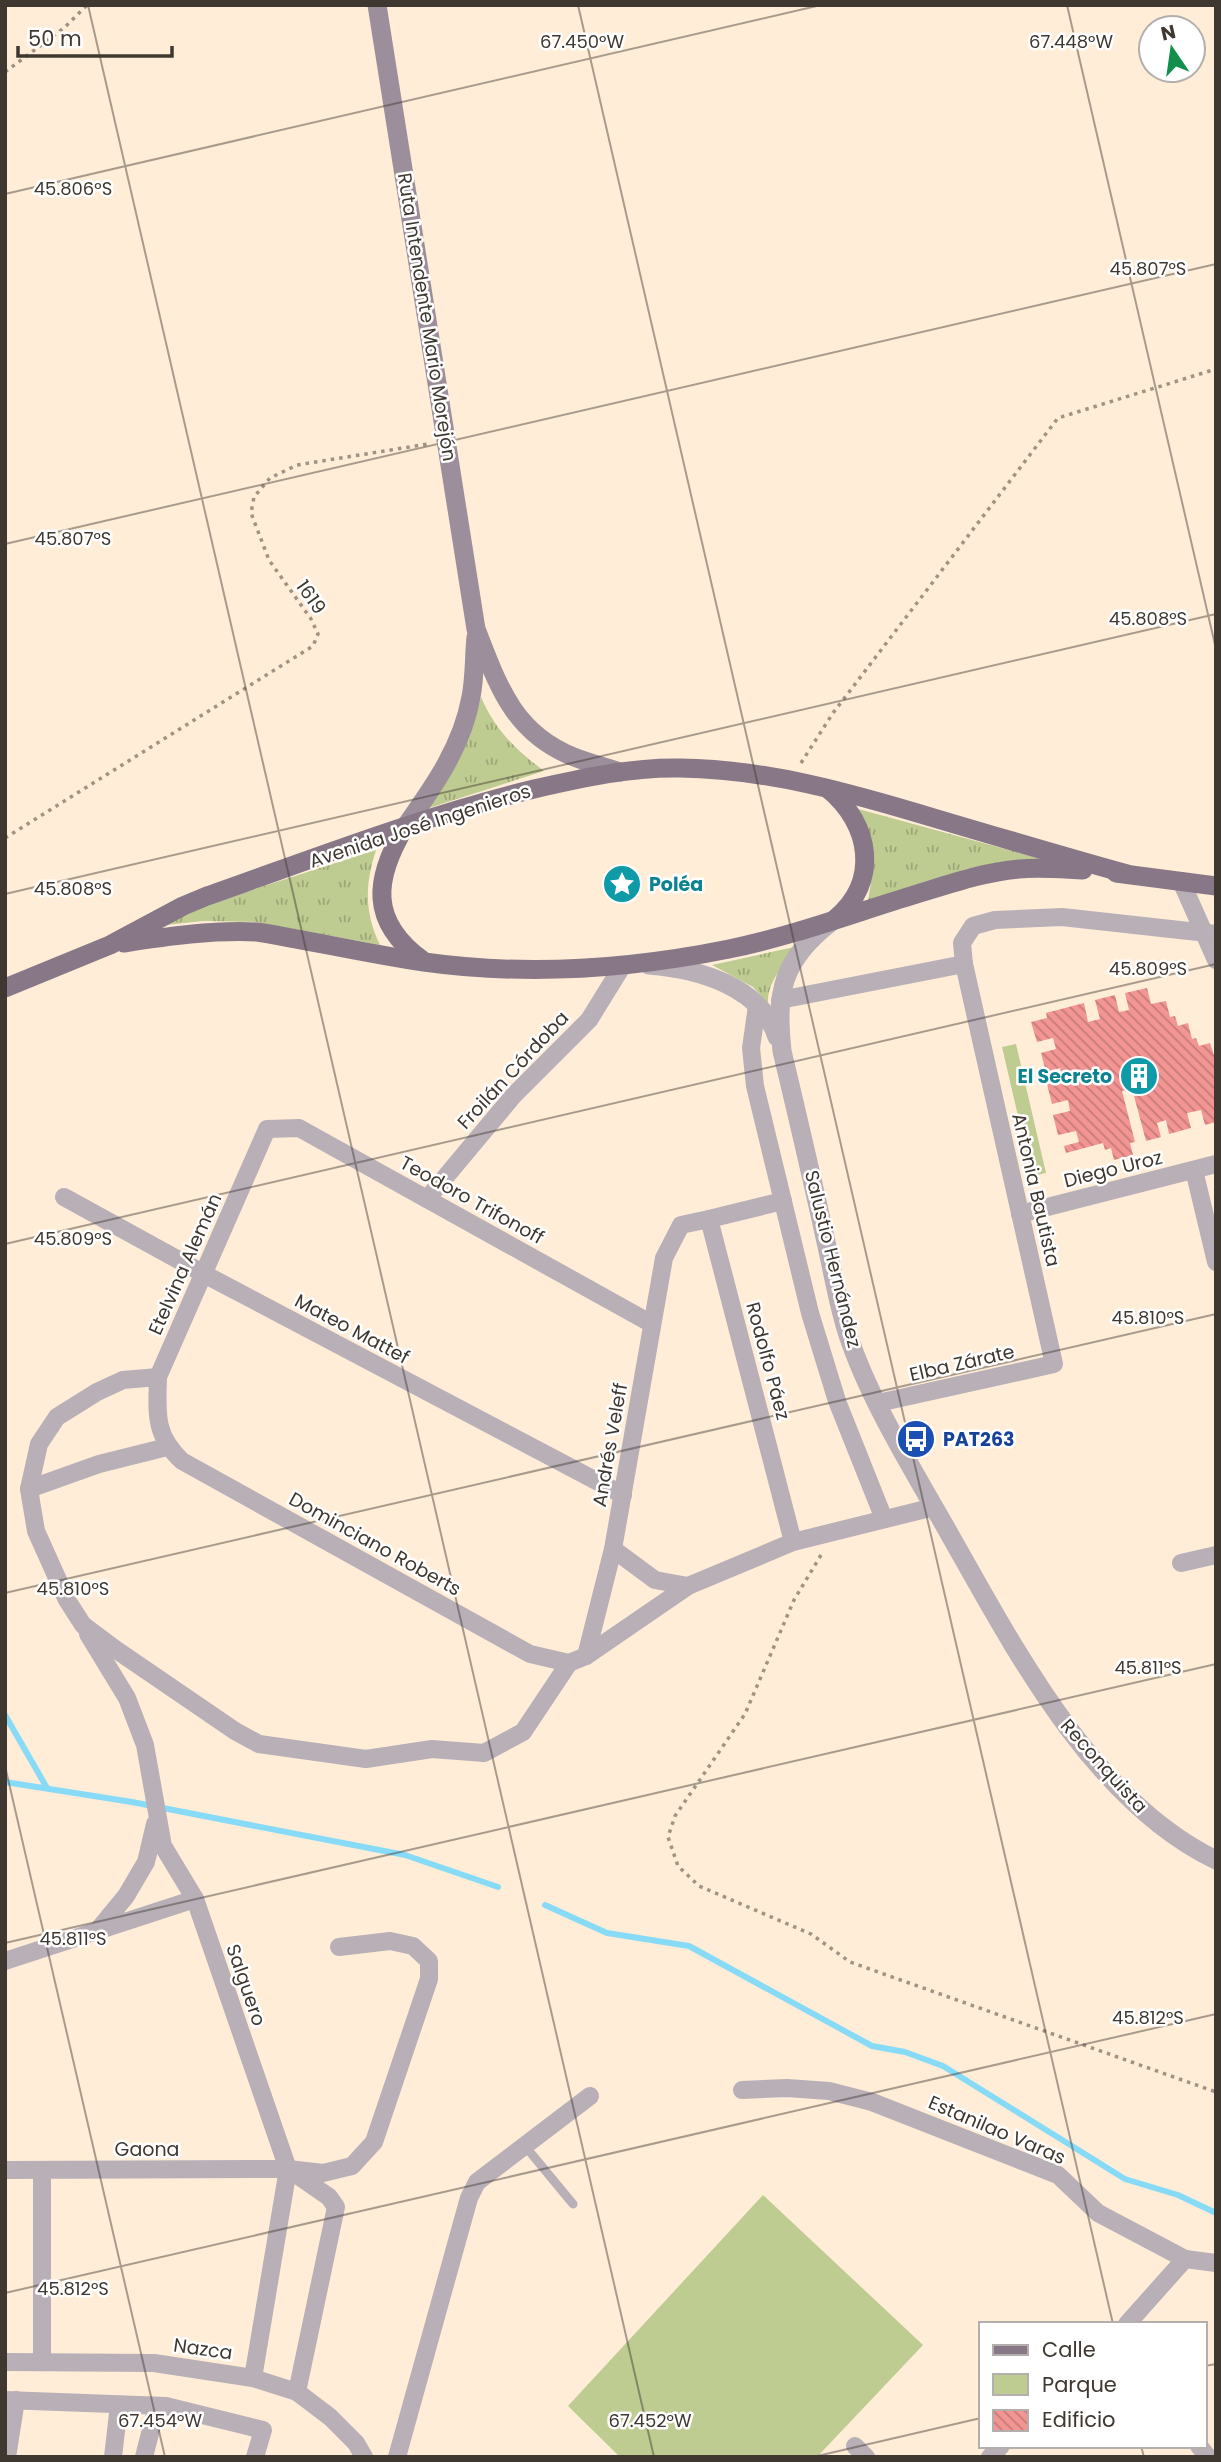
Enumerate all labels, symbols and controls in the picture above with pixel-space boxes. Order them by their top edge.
scale bar [18,14,172,58]
north arrow [1137,14,1207,84]
text: N [1158,18,1178,48]
text: 50 m [28,24,82,53]
text: 67.450°W [540,29,624,54]
text: 67.448°W [1029,29,1113,54]
street label: Ruta Intendente Mario Morejón [391,171,463,463]
text: 45.806°S [34,176,112,201]
text: 45.807°S [1110,256,1186,281]
text: 45.807°S [35,526,111,551]
street label: 1619 [290,574,332,620]
text: 45.808°S [1109,606,1187,631]
street label: Avenida José Ingenieros [306,777,534,875]
place icon: Poléa [601,863,643,905]
place label: Poléa [649,871,703,898]
text: 45.808°S [34,876,112,901]
text: 45.809°S [1109,956,1187,981]
street label: Froilán Córdoba [451,1005,575,1135]
building icon: El Secreto [1118,1055,1160,1097]
place label: El Secreto [1018,1063,1112,1090]
street label: Antonia Bautista [1005,1111,1067,1269]
street label: Diego Uroz [1061,1144,1165,1194]
street label: Teodoro Trifonoff [395,1149,549,1251]
street label: Salustio Hernández [798,1167,868,1351]
street label: Etelvina Alemán [142,1189,228,1339]
text: 45.809°S [34,1226,112,1251]
street label: Mateo Mattef [290,1287,414,1371]
street label: Rodolfo Páez [739,1299,797,1423]
text: 45.810°S [1112,1305,1184,1330]
street label: Elba Zárate [907,1338,1017,1388]
street label: Andrés Veleff [586,1381,634,1509]
bus stop icon: PAT263 [895,1418,937,1460]
place label: PAT263 [943,1426,1015,1453]
street label: Dominciano Roberts [284,1485,466,1603]
text: 45.810°S [37,1576,109,1601]
text: 45.811°S [1114,1655,1182,1680]
street label: Reconquista [1054,1713,1154,1819]
text: 45.811°S [39,1926,107,1951]
street label: Salguero [219,1941,273,2029]
text: 45.812°S [1112,2005,1184,2030]
street label: Estanilao Varas [924,2089,1070,2171]
street label: Gaona [115,2136,179,2163]
text: 45.812°S [37,2276,109,2301]
legend [979,2322,1207,2448]
street label: Nazca [172,2332,234,2366]
text: Calle [1042,2335,1096,2364]
text: Parque [1042,2370,1117,2399]
text: Edificio [1042,2405,1116,2434]
text: 67.454°W [118,2408,202,2433]
text: 67.452°W [609,2408,692,2433]

